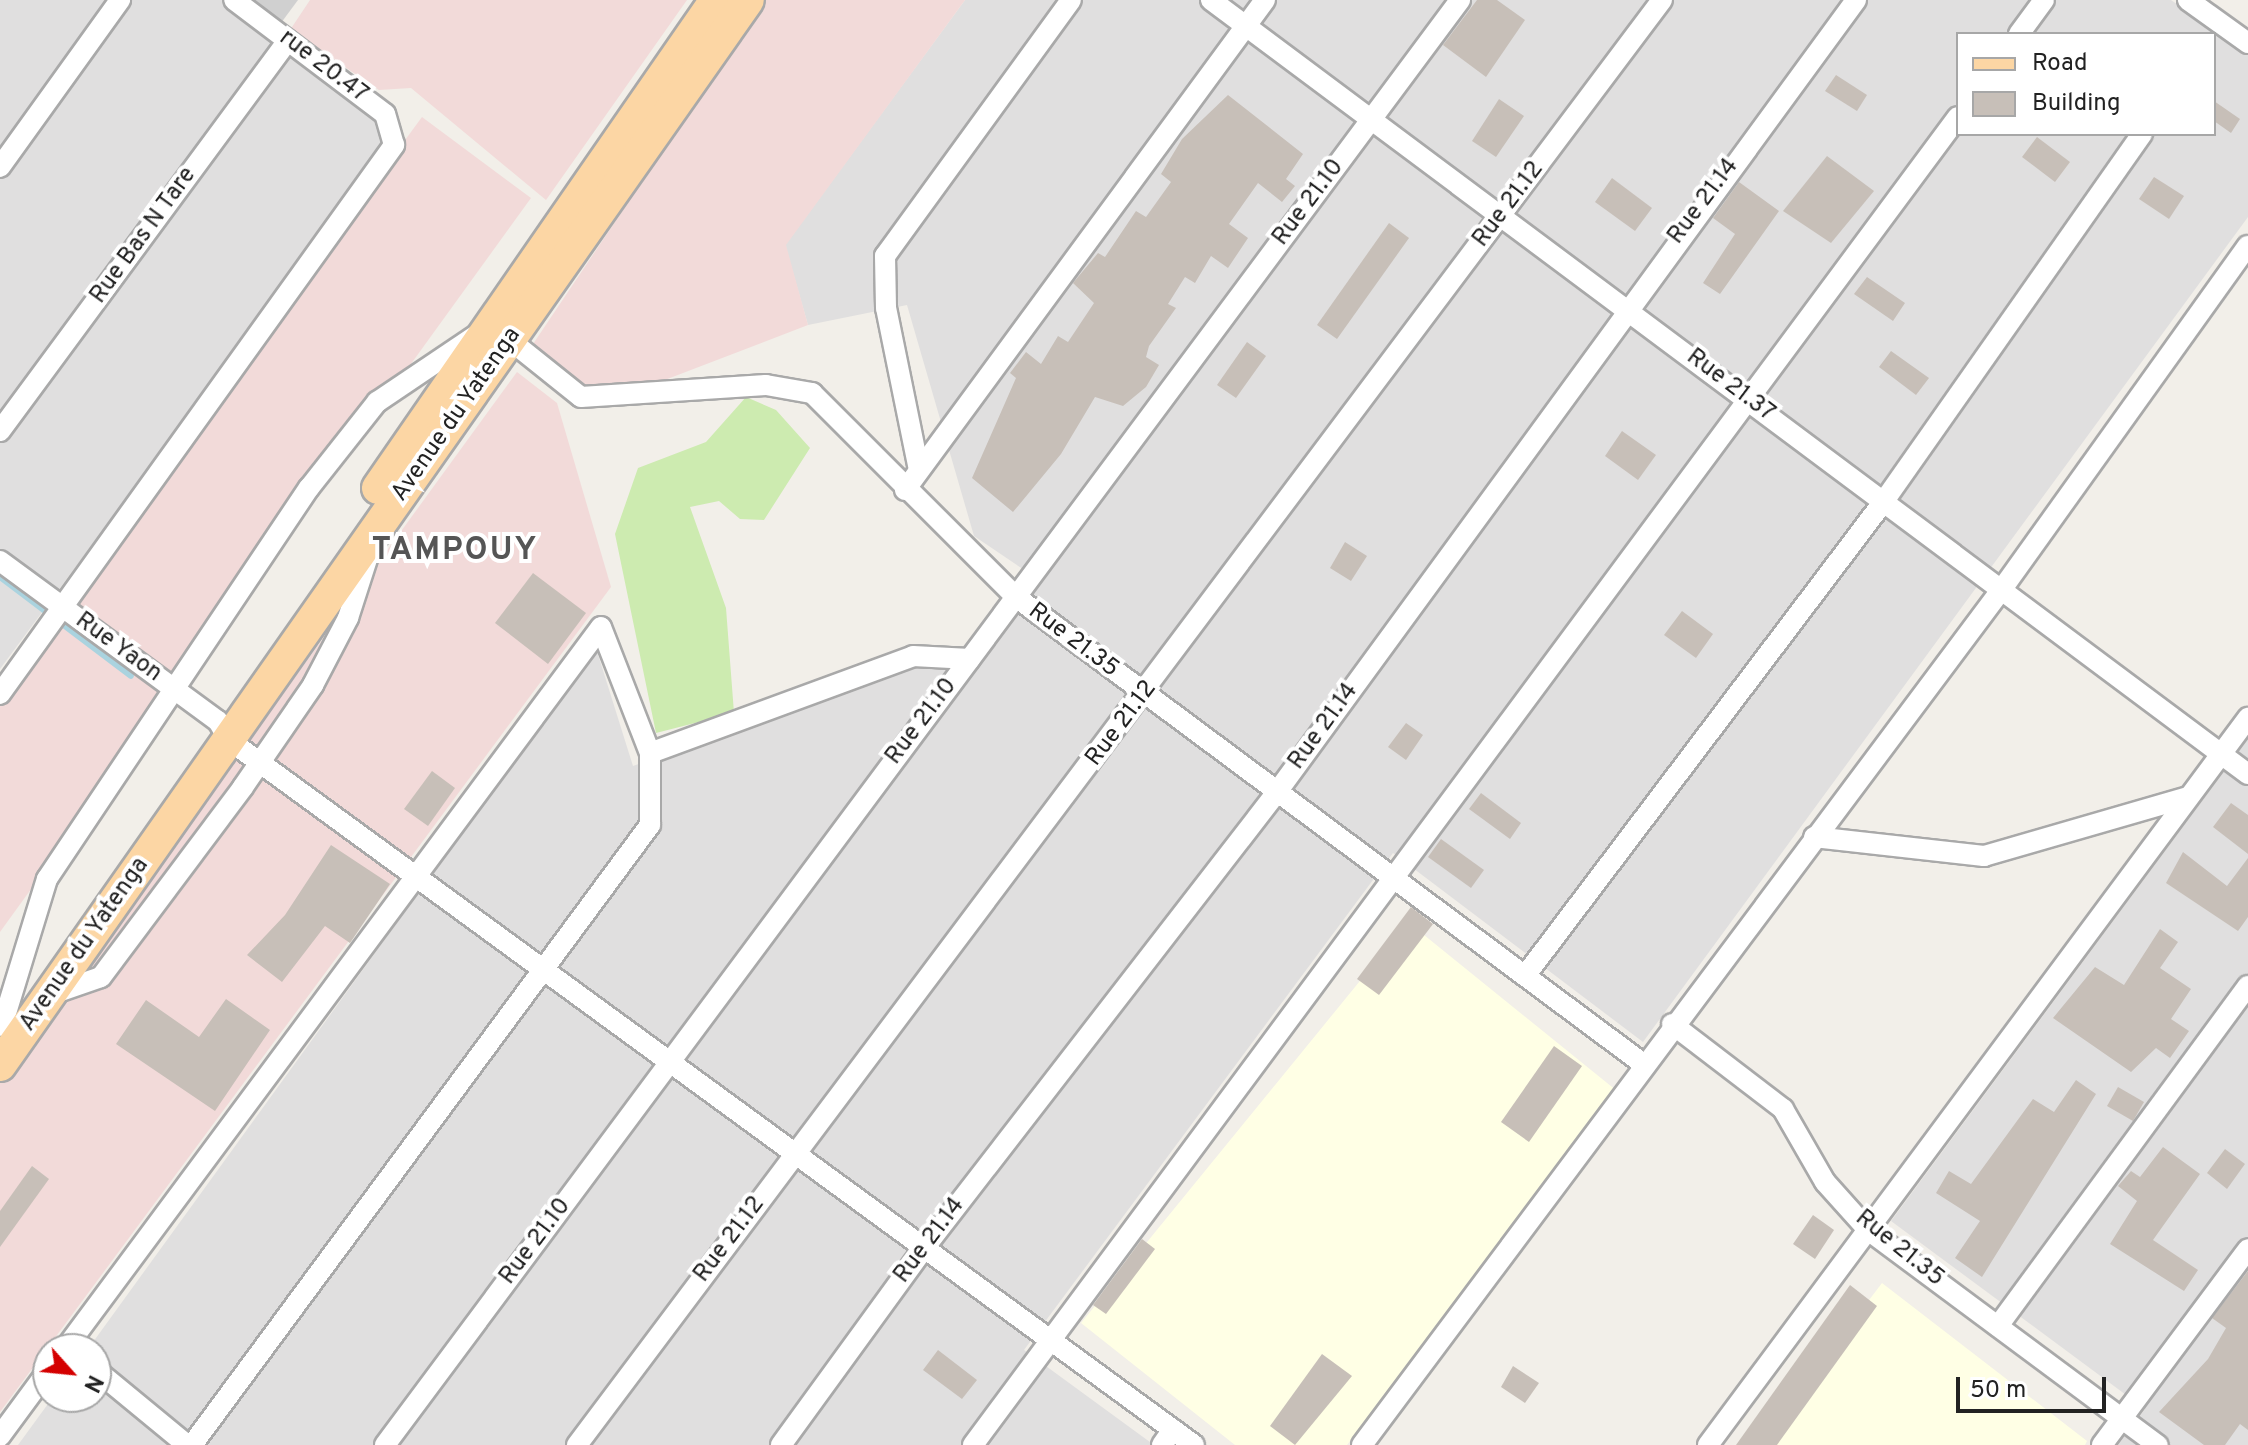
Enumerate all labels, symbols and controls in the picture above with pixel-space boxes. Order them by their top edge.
street label: rue 20.47 [273,24,373,110]
legend [1956,32,2216,136]
text: Road [2032,49,2088,79]
text: Building [2032,89,2121,119]
street label: Rue 21.14 [1662,153,1746,251]
street label: Rue 21.10 [1267,154,1351,252]
street label: Rue 21.12 [1467,156,1551,254]
street label: Rue Bas N Tare [85,162,203,310]
street label: Avenue du Yatenga [386,322,528,508]
street label: Rue 21.37 [1680,343,1780,429]
district label: TAMPOUY [372,532,538,570]
street label: Rue 21.35 [1022,598,1124,684]
street label: Rue Yaon [69,607,167,689]
street label: Rue 21.10 [880,673,964,771]
street label: Rue 21.12 [1080,675,1164,773]
street label: Rue 21.14 [1283,678,1365,776]
street label: Avenue du Yatenga [14,852,156,1038]
street label: Rue 21.12 [688,1191,772,1289]
street label: Rue 21.14 [888,1192,972,1290]
street label: Rue 21.10 [494,1193,578,1291]
street label: Rue 21.35 [1849,1205,1949,1293]
north arrow [32,1333,112,1413]
scale bar [1960,1361,2110,1411]
text: N [76,1370,108,1396]
text: 50 m [1970,1376,2026,1406]

